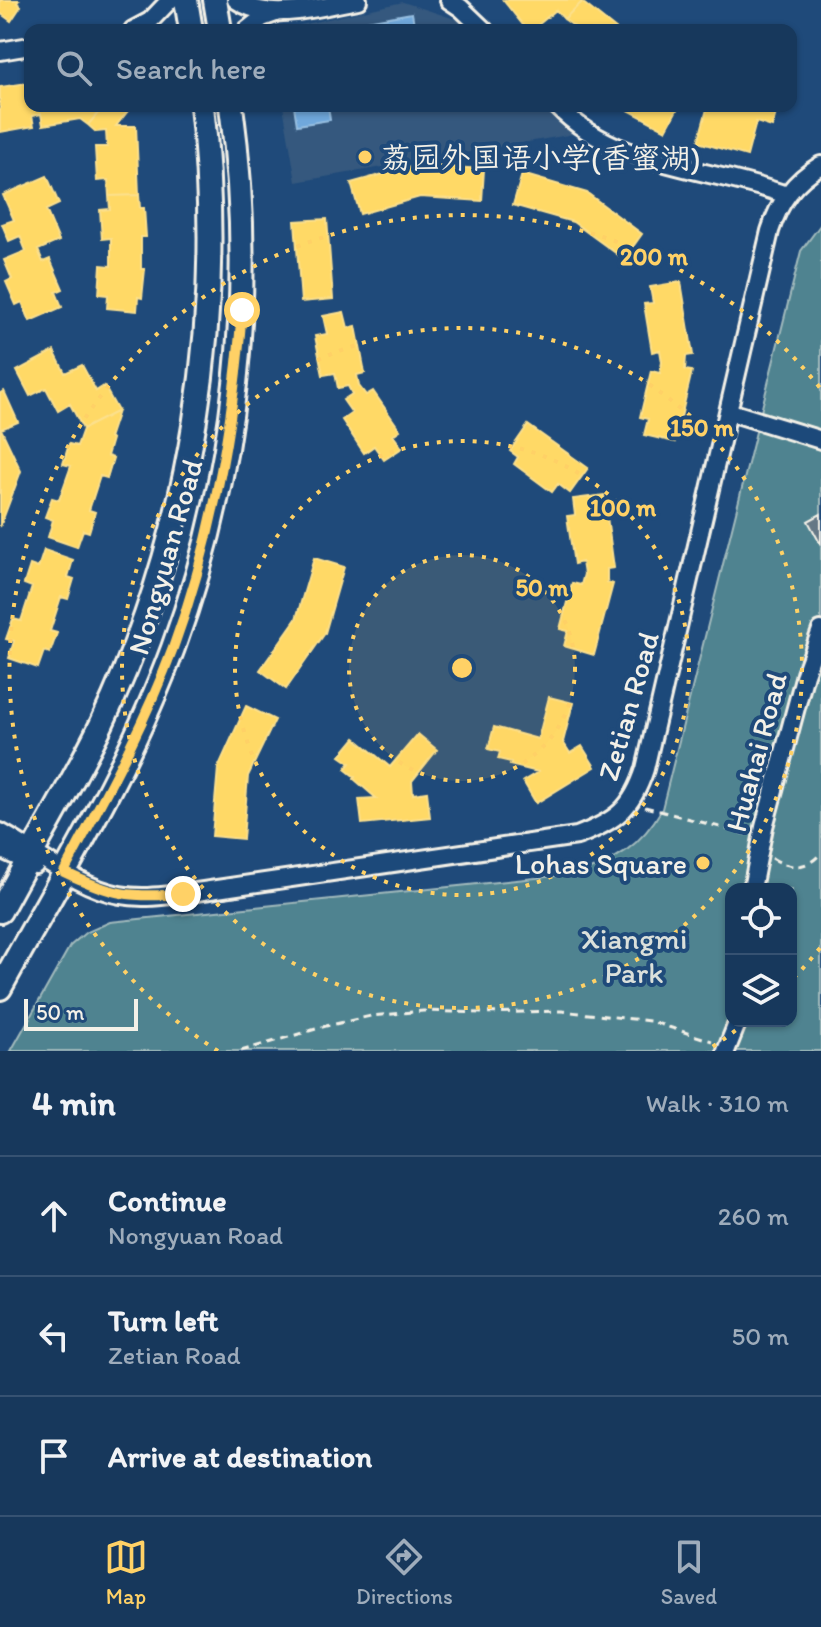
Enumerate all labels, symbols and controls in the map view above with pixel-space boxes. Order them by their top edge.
search box [24,24,797,112]
icon: search [52,46,96,90]
text: Search here [116,50,266,87]
place label: 荔园外国语小学(香蜜湖) [381,139,701,176]
marker: 荔园外国语小学(香蜜湖) [356,148,374,166]
text: 200 m [620,242,689,271]
route start [224,292,260,328]
text: 150 m [670,413,735,442]
street label: Nongyuan Road [119,455,211,659]
text: 100 m [590,493,657,522]
text: 50 m [516,573,569,602]
street label: Zetian Road [589,627,667,785]
centre of rings [448,654,476,682]
street label: Huahai Road [717,668,795,836]
place label: Lohas Square [515,845,687,882]
marker: Lohas Square [694,854,712,872]
route end [165,876,201,912]
map controls [725,883,797,1027]
button: locate [725,883,797,955]
park label: Xiangmi Park [581,920,687,991]
button: layers [725,955,797,1027]
scale bar [24,995,138,1031]
text: 50 m [36,999,85,1026]
text: 4 min [32,1083,116,1124]
text: Walk · 310 m [646,1087,789,1119]
text: Continue [108,1182,227,1219]
icon: ahead [32,1194,76,1238]
text: 260 m [718,1200,789,1232]
text: Nongyuan Road [108,1219,283,1251]
text: Turn left [108,1302,219,1339]
icon: left [32,1314,76,1358]
text: 50 m [732,1320,789,1352]
text: Zetian Road [108,1339,241,1371]
icon: arrive [32,1434,76,1478]
text: Arrive at destination [108,1438,372,1475]
tab: Map [104,1535,148,1610]
tab: Directions [356,1535,453,1610]
tab: Saved [661,1535,717,1610]

